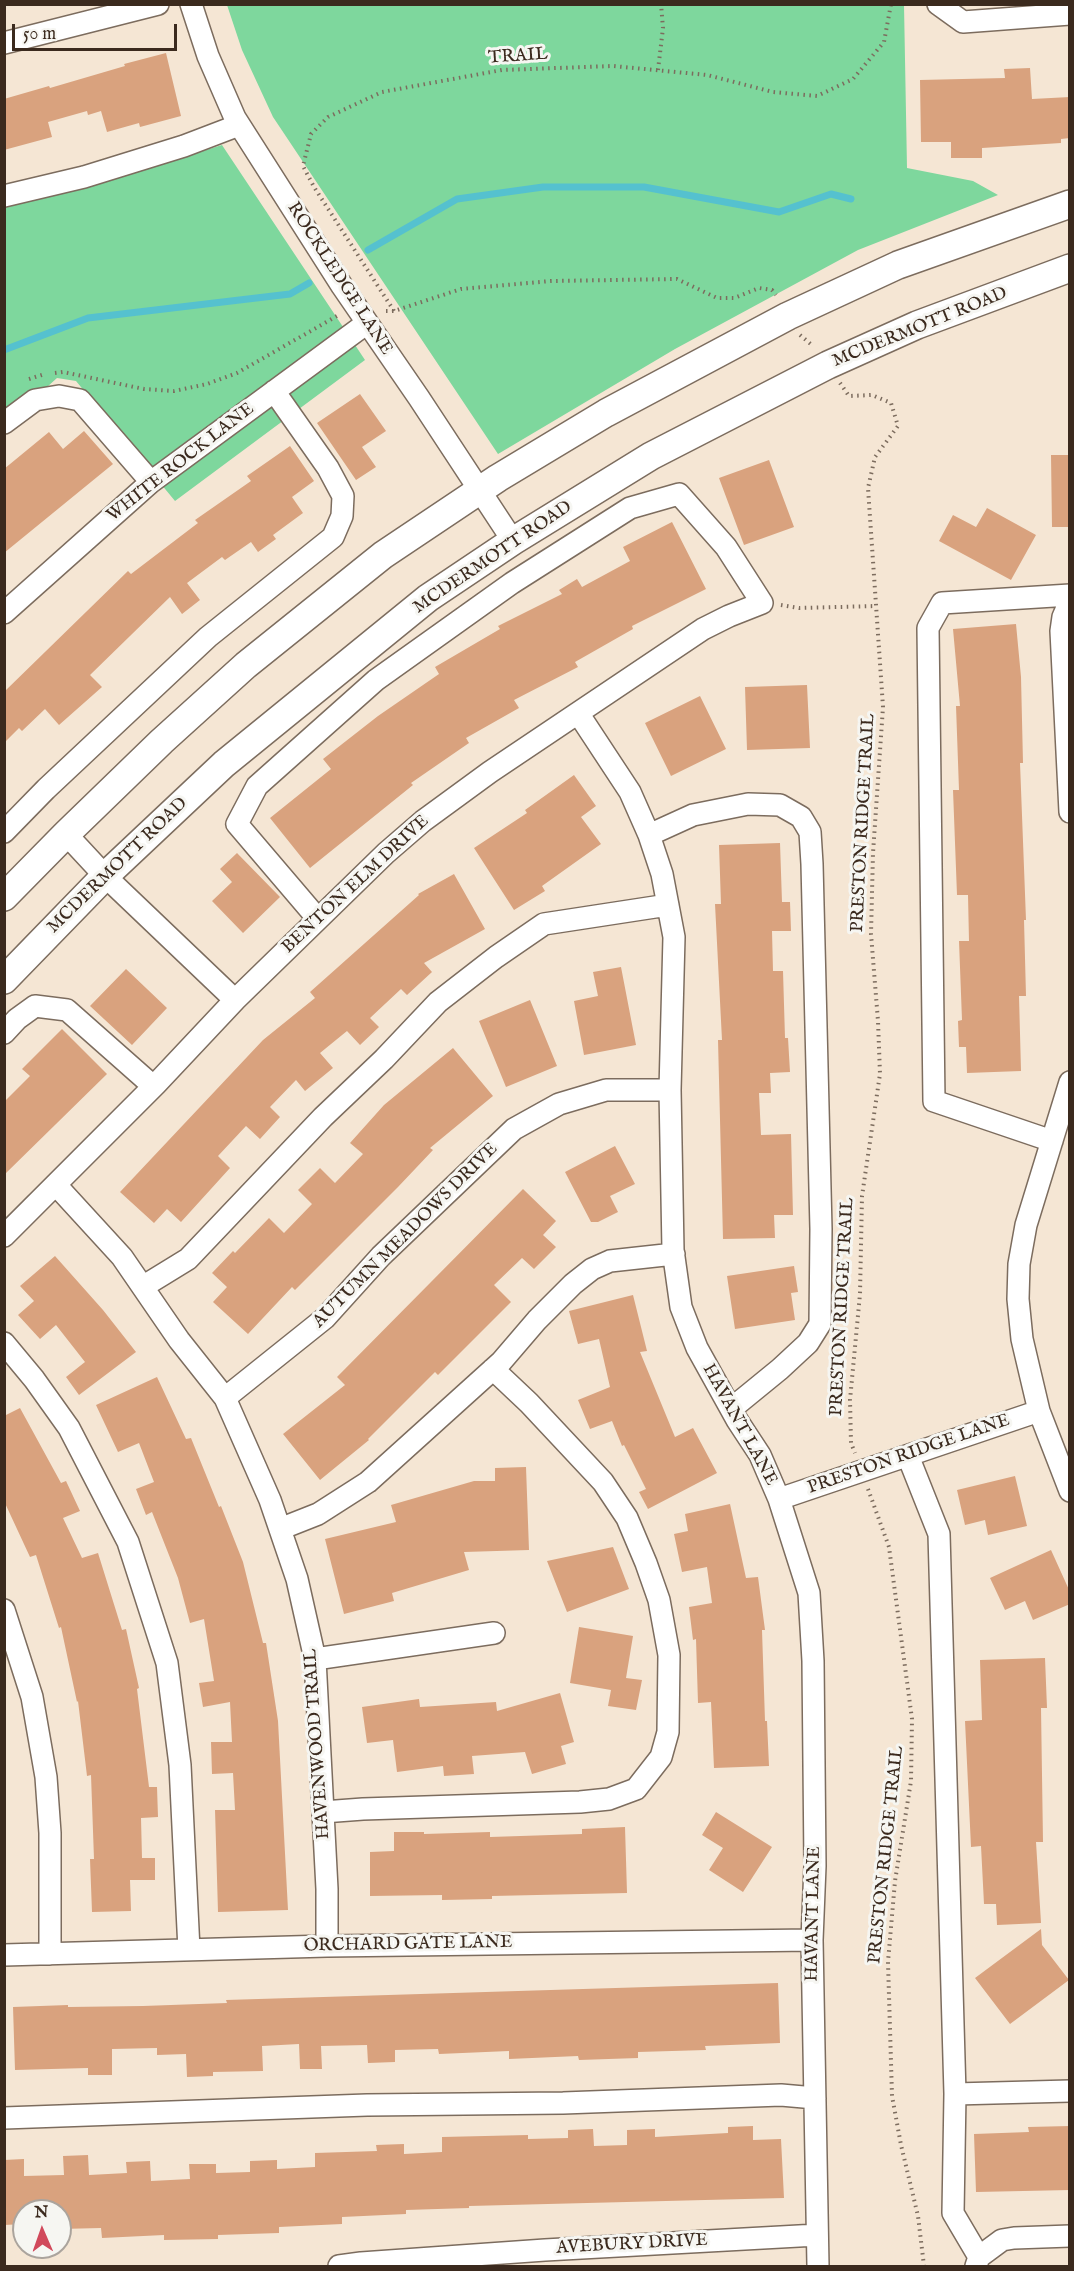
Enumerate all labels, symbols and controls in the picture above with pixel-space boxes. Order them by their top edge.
scale bar [15,12,180,50]
text: 50 m [23,23,56,46]
street label: TRAIL [488,44,548,70]
street label: ROCKLEDGE LANE [282,199,396,359]
street label: MCDERMOTT ROAD [830,283,1010,373]
street label: WHITE ROCK LANE [103,399,259,527]
street label: MCDERMOTT ROAD [410,497,576,619]
street label: PRESTON RIDGE TRAIL [847,713,881,933]
street label: MCDERMOTT ROAD [43,793,193,939]
street label: BENTON ELM DRIVE [278,811,434,959]
street label: AUTUMN MEADOWS DRIVE [309,1139,503,1333]
street label: PRESTON RIDGE TRAIL [826,1197,860,1417]
street label: HAVANT LANE [697,1361,781,1489]
street label: PRESTON RIDGE LANE [805,1410,1013,1500]
street label: HAVENWOOD TRAIL [301,1648,335,1840]
street label: PRESTON RIDGE TRAIL [865,1745,909,1965]
street label: HAVANT LANE [802,1846,826,1982]
street label: ORCHARD GATE LANE [303,1932,513,1958]
north arrow [12,2199,72,2259]
text: N [34,2203,49,2223]
street label: AVEBURY DRIVE [556,2230,708,2260]

